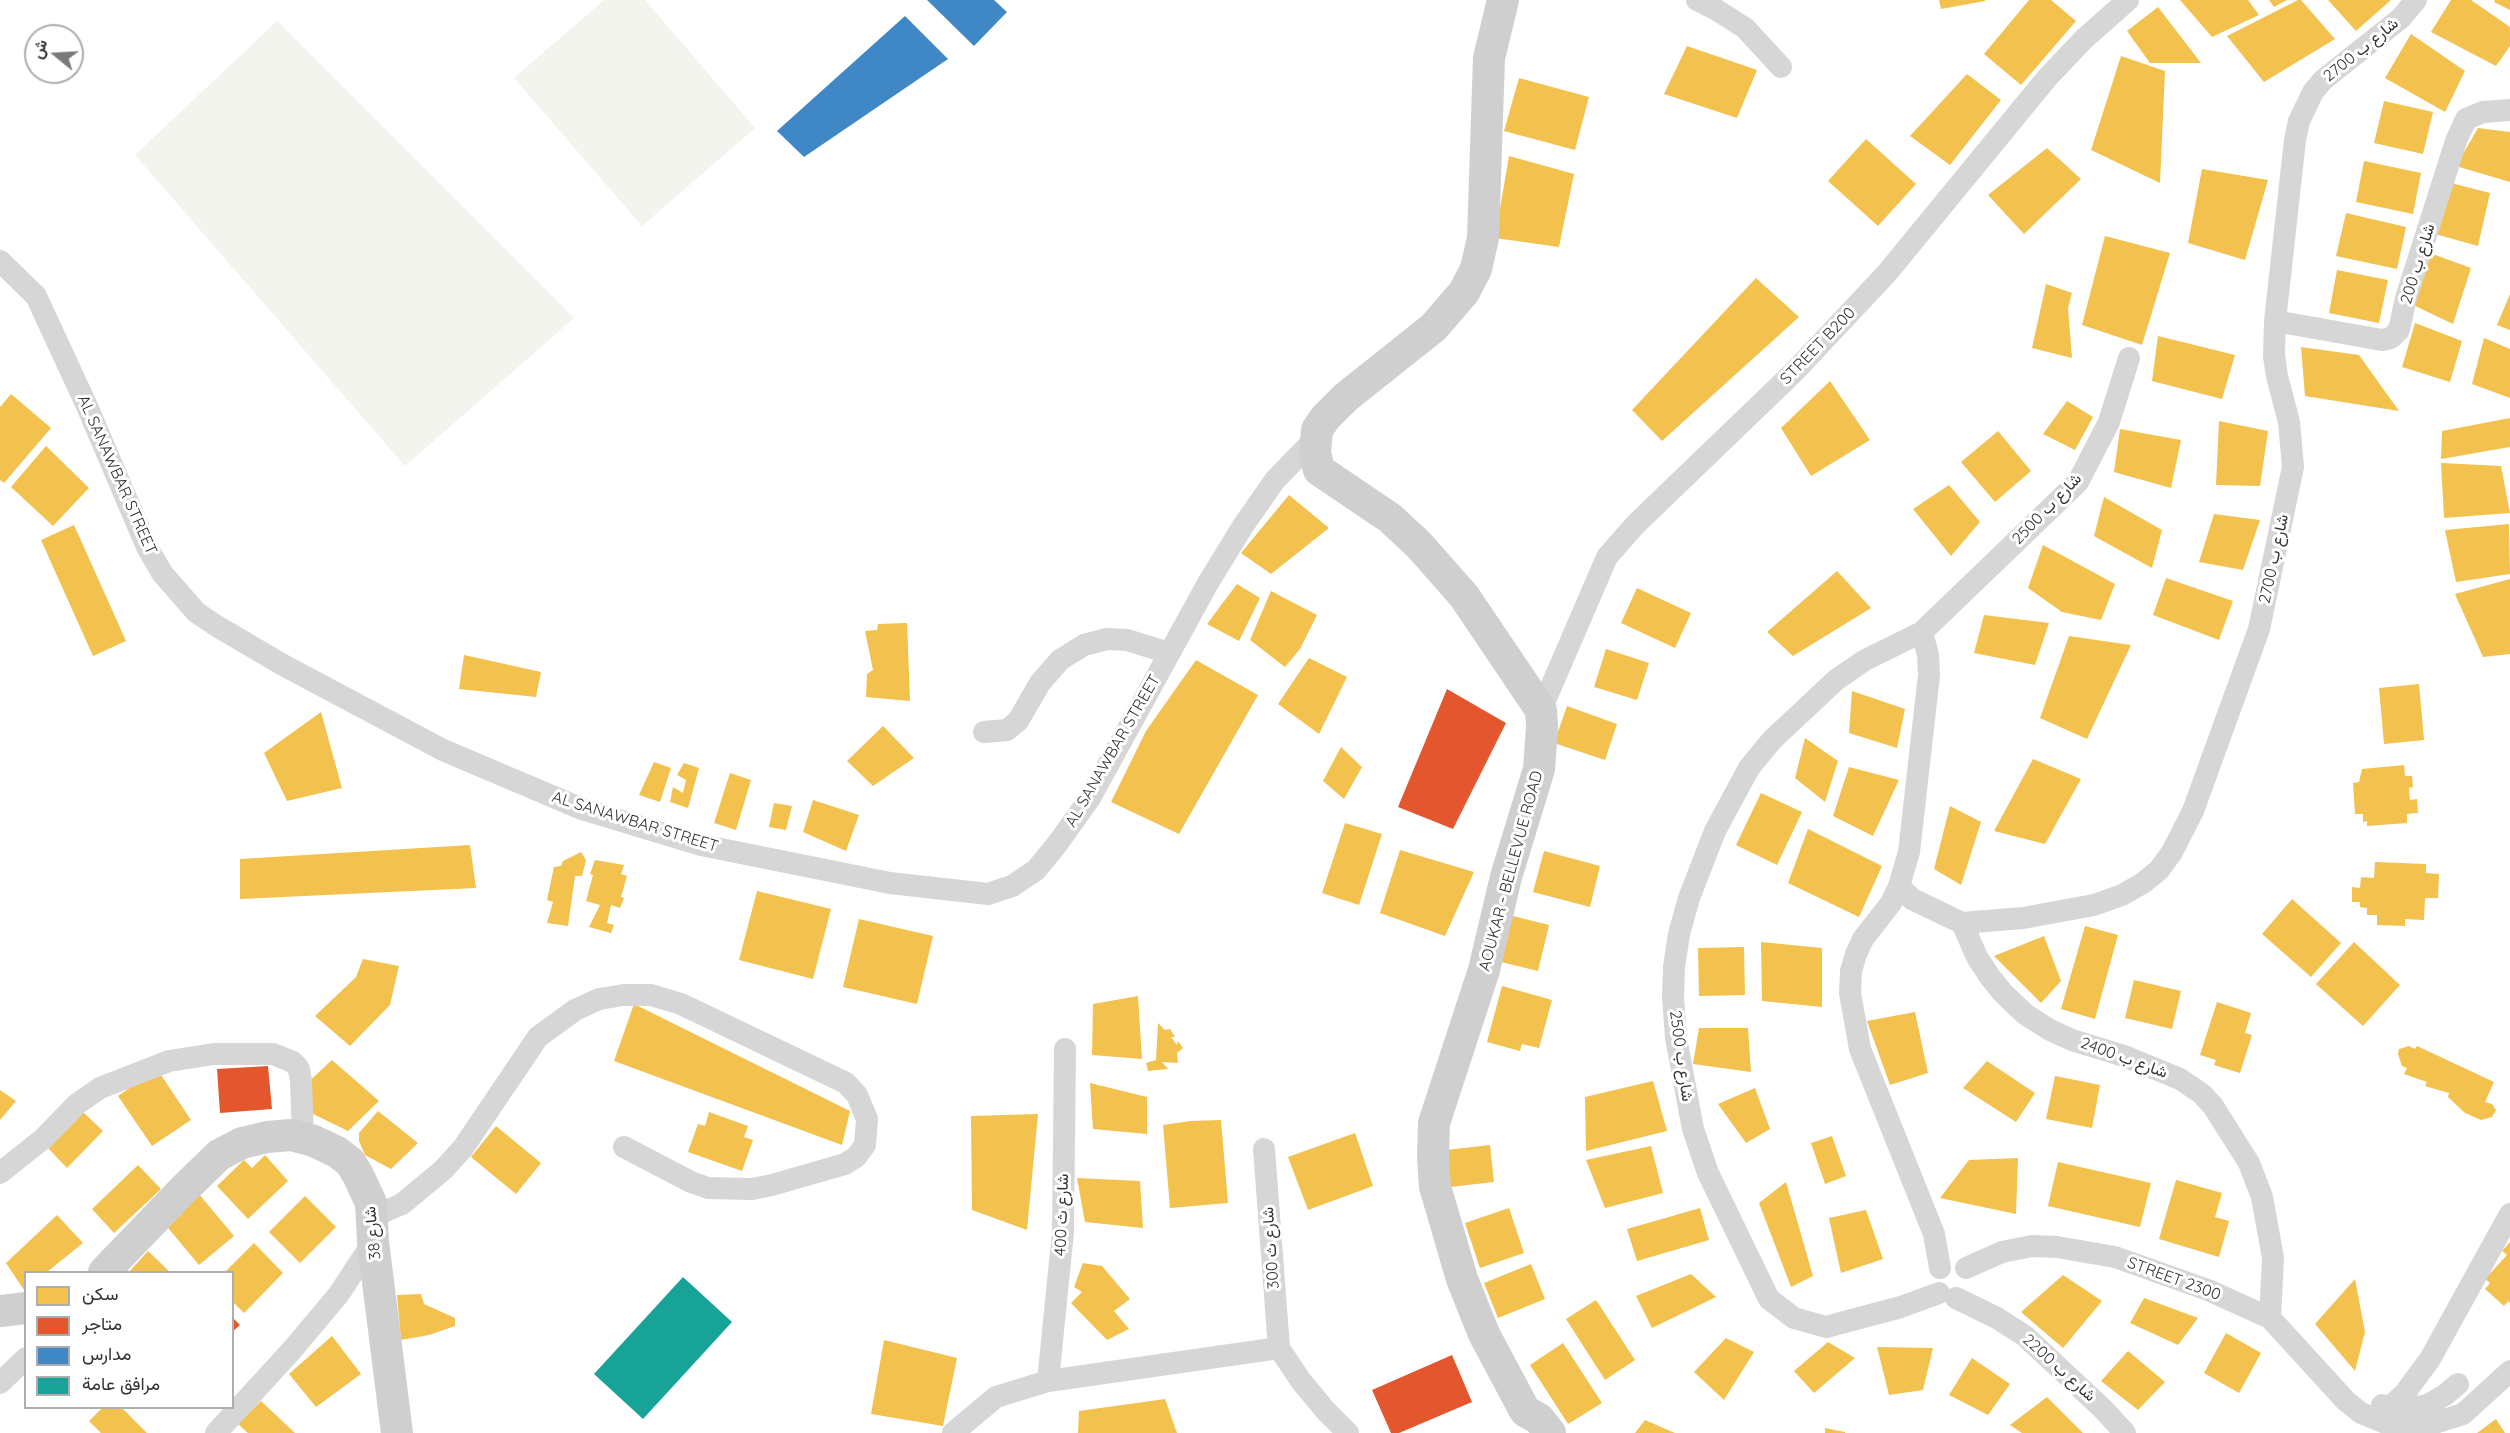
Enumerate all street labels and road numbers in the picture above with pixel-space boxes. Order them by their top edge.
street label: شارع ب 2700 [2320,14,2402,86]
street label: شارع ب 200 [2397,222,2439,306]
street label: STREET B200 [1776,303,1860,389]
street label: AL SANAWBAR STREET [73,392,161,558]
street label: شارع ب 2500 [2008,469,2086,549]
street label: شارع ب 2700 [2255,513,2293,605]
street label: AL SANAWBAR STREET [1061,671,1165,831]
street label: AOUKAR - BELLEVUE ROAD [1475,769,1547,973]
street label: AL SANAWBAR STREET [550,788,720,856]
street label: شارع ب 2500 [1665,1009,1697,1103]
street label: شارع ب 2400 [2078,1033,2170,1083]
street label: شارع ث 400 [1051,1174,1073,1256]
street label: شارع 38 [361,1205,385,1261]
street label: شارع ث 300 [1259,1206,1283,1290]
street label: STREET 2300 [2125,1253,2223,1305]
street label: شارع ب 2200 [2019,1330,2099,1406]

